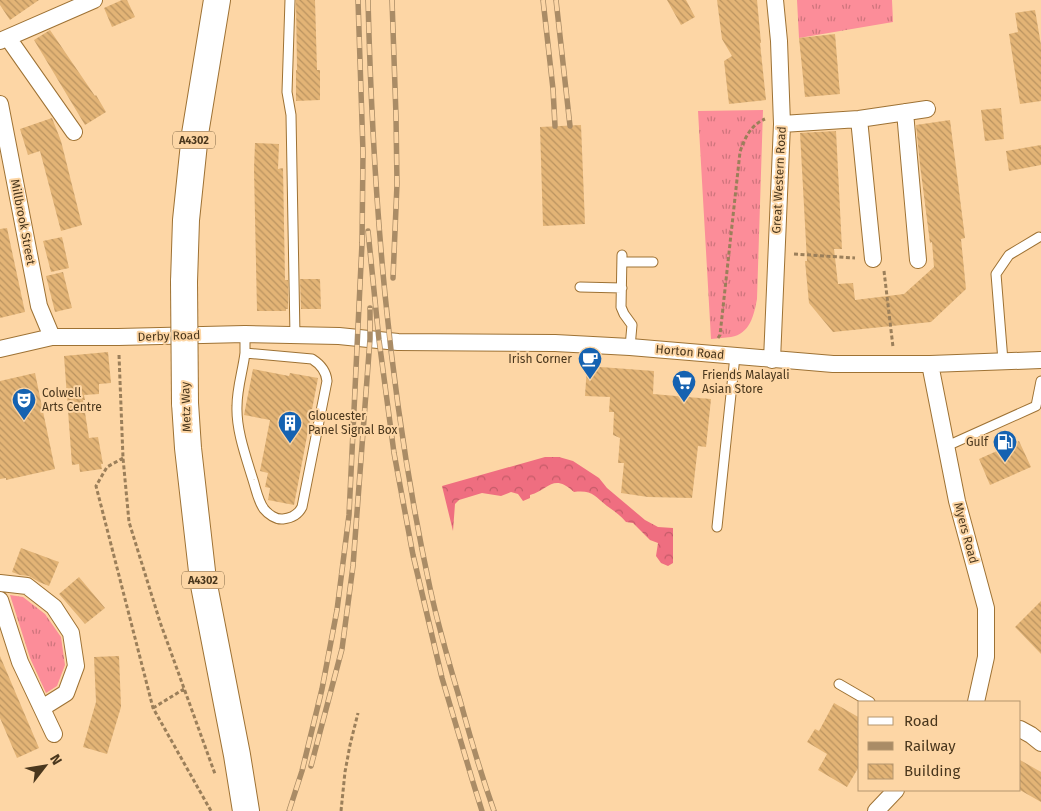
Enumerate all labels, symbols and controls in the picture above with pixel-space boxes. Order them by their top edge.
street label: Great Western Road [769,126,789,234]
road number: A4302 [173,132,215,148]
street label: Millbrook Street [8,178,38,267]
street label: Derby Road [137,328,201,344]
street label: Horton Road [655,342,725,362]
cafe icon: Irish Corner [577,346,603,380]
place label: Irish Corner [508,352,572,366]
place label: Friends Malayali Asian Store [702,368,790,396]
supermarket icon: Friends Malayali Asian Store [671,369,697,403]
street label: Metz Way [178,381,194,432]
place label: Colwell Arts Centre [42,386,102,414]
theatre icon: Colwell Arts Centre [11,387,37,421]
place label: Gloucester Panel Signal Box [308,409,398,437]
building icon: Gloucester Panel Signal Box [277,410,303,444]
fuel station icon: Gulf [992,429,1018,463]
place label: Gulf [966,435,989,449]
street label: Myers Road [951,501,981,565]
road number: A4302 [182,572,224,588]
legend [858,701,1021,791]
text: Road [904,712,939,730]
text: Railway [904,737,956,755]
north arrow [20,741,70,791]
text: N [46,751,65,768]
text: Building [904,762,960,780]

